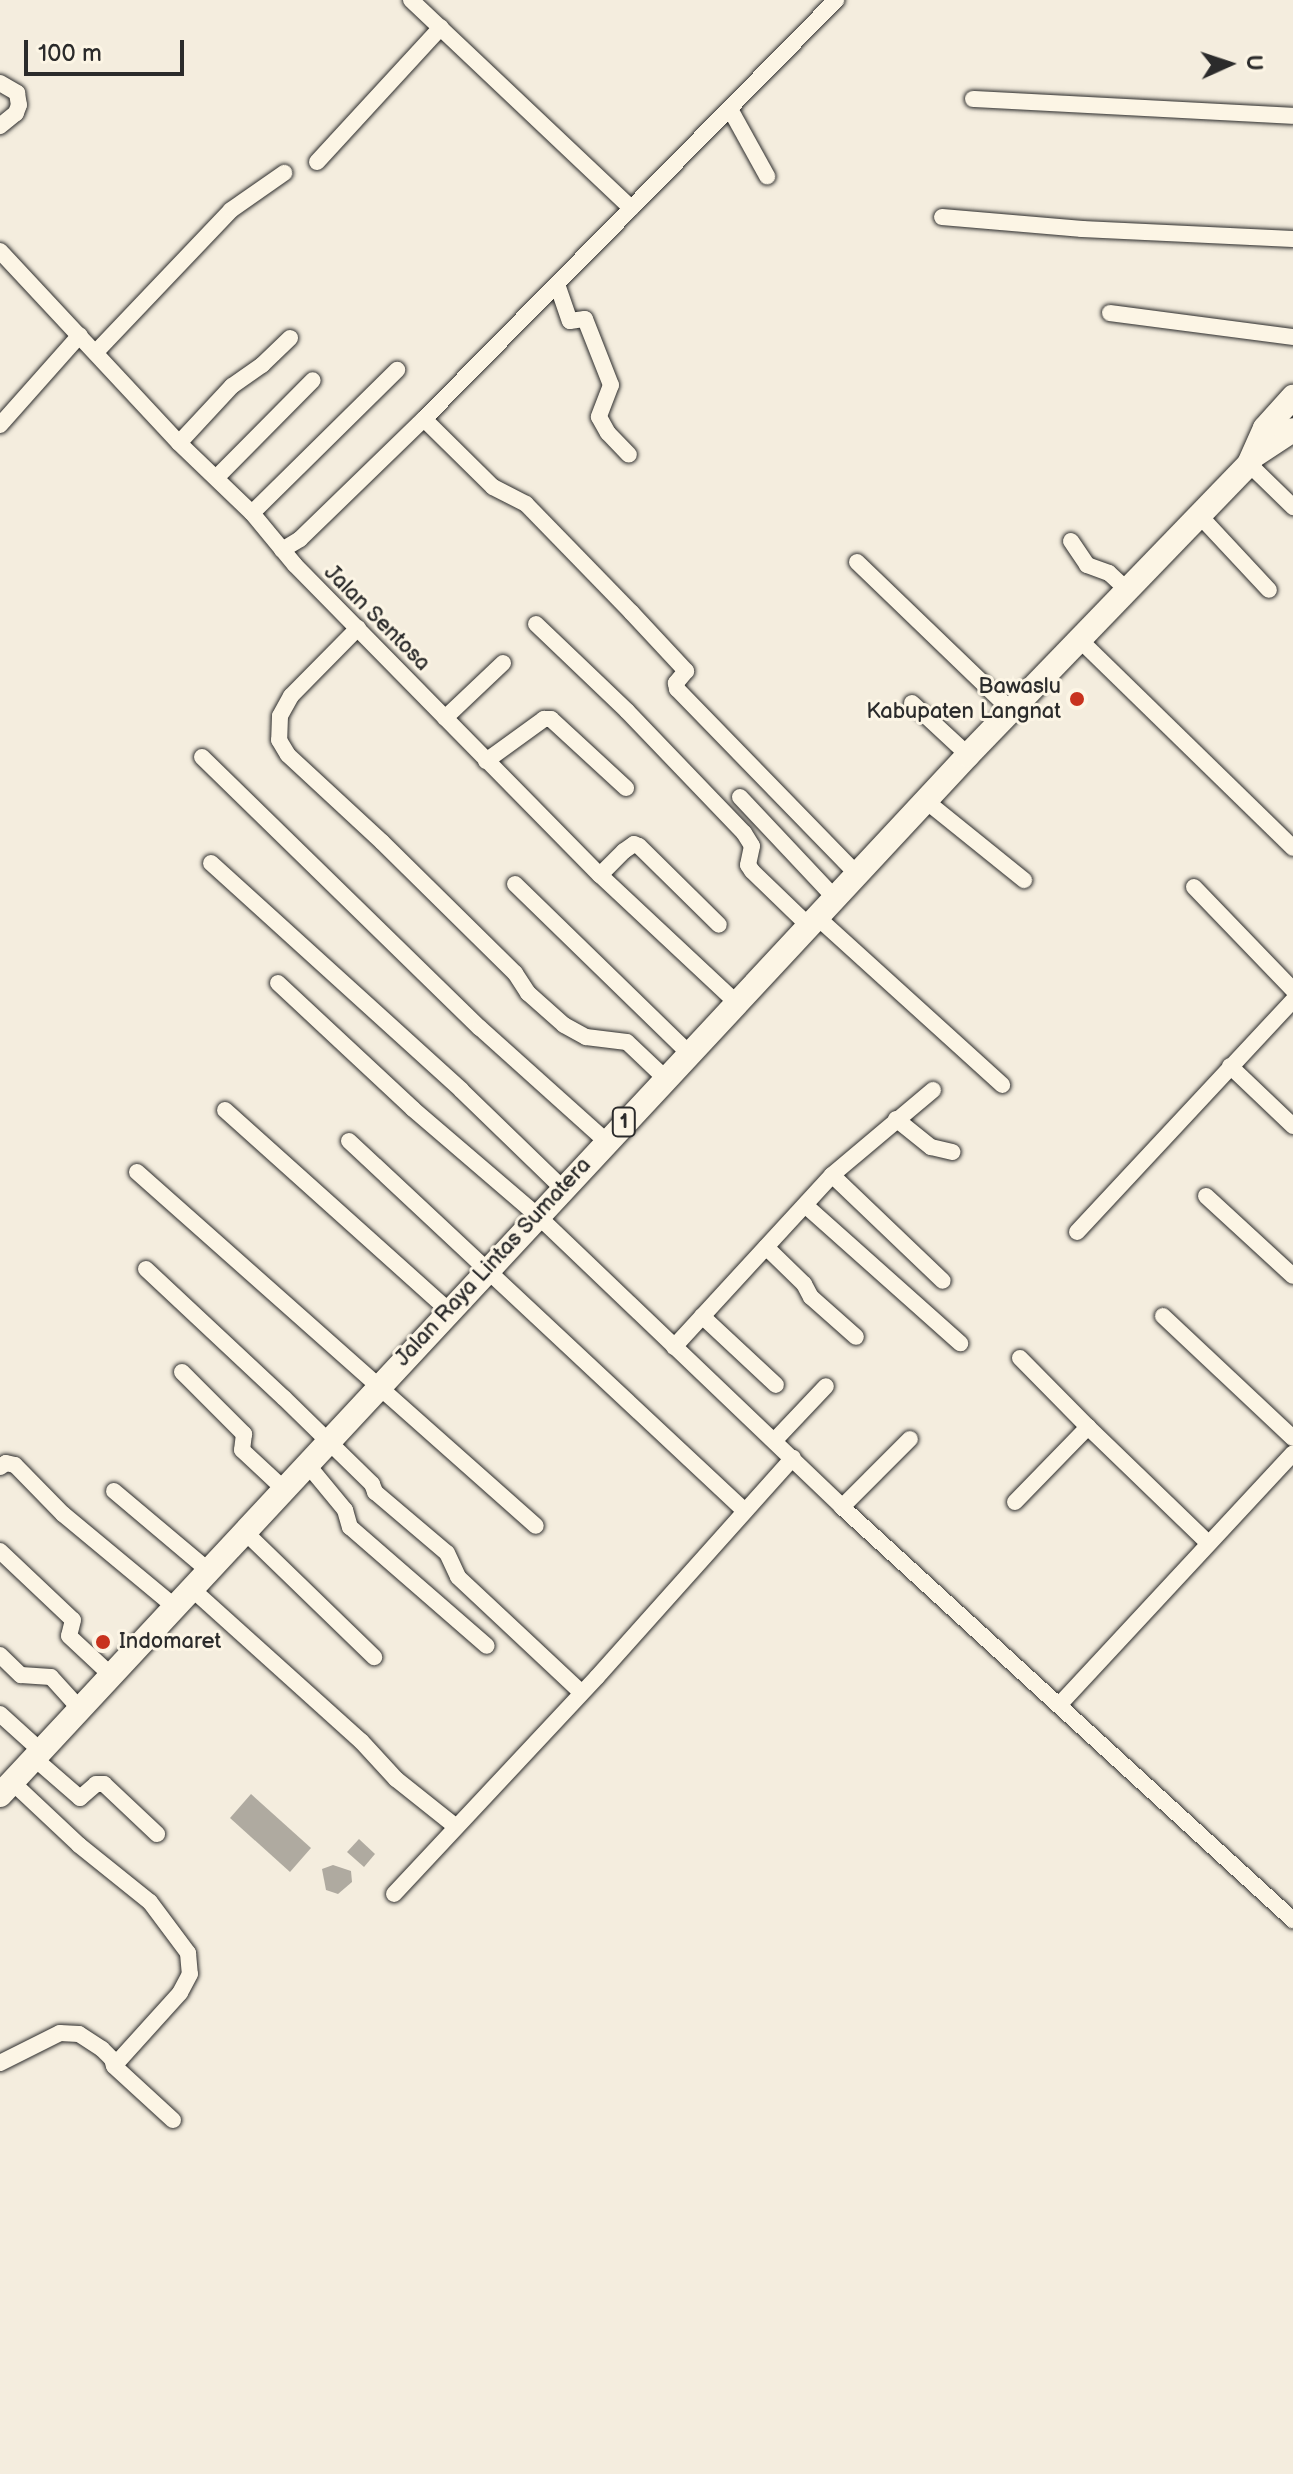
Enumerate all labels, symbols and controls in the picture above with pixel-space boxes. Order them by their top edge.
scale bar [28,24,188,74]
north arrow [1189,24,1269,104]
text: 100 m [38,39,102,68]
text: U [1240,54,1267,71]
street label: Jalan Sentosa [318,559,436,677]
place label: Bawaslu Kabupaten Langnat [866,673,1061,724]
marker: Bawaslu Kabupaten Langnat [1068,690,1086,708]
road number: 1 [610,1106,638,1138]
street label: Jalan Raya Lintas Sumatera [389,1152,597,1372]
place label: Indomaret [119,1629,221,1655]
marker: Indomaret [94,1633,112,1651]

